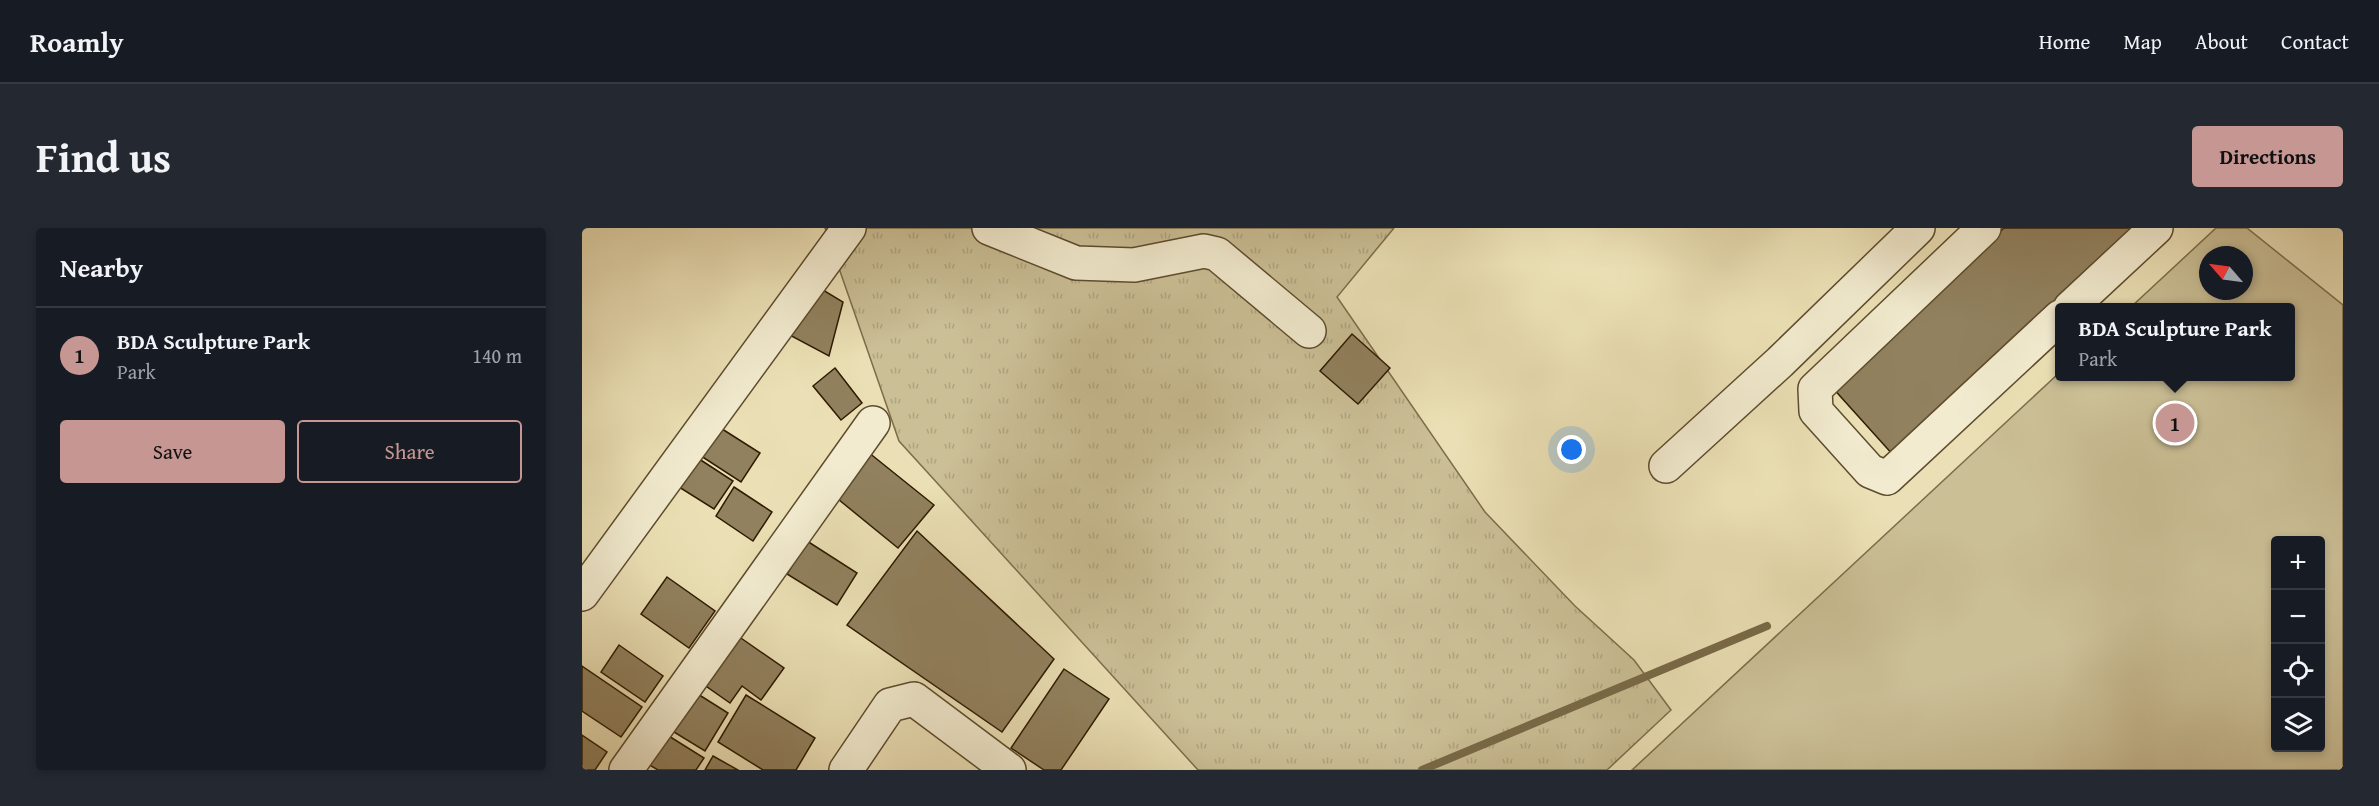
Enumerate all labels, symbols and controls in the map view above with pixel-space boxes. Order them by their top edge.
text: Roamly [30,21,124,62]
text: Home [2039,26,2090,57]
text: Map [2123,26,2162,57]
text: About [2195,26,2248,57]
text: Contact [2281,26,2349,57]
text: Find us [36,126,171,187]
button: Directions [2192,126,2343,187]
north arrow [2199,246,2253,300]
text: Nearby [60,248,143,287]
popup [2055,303,2295,381]
text: BDA Sculpture Park [2079,312,2271,344]
text: BDA Sculpture Park [117,325,310,357]
text: 1 [74,341,85,370]
text: 140 m [472,341,522,370]
text: Park [2079,344,2117,373]
text: Park [117,357,156,386]
pin: 1 [2156,400,2194,446]
button: Save [60,420,285,483]
button: Share [297,420,522,483]
your location [1557,435,1586,464]
map controls [2271,536,2325,752]
button: + [2271,536,2325,590]
button: − [2271,590,2325,644]
button: locate [2271,644,2325,698]
button: layers [2271,698,2325,752]

